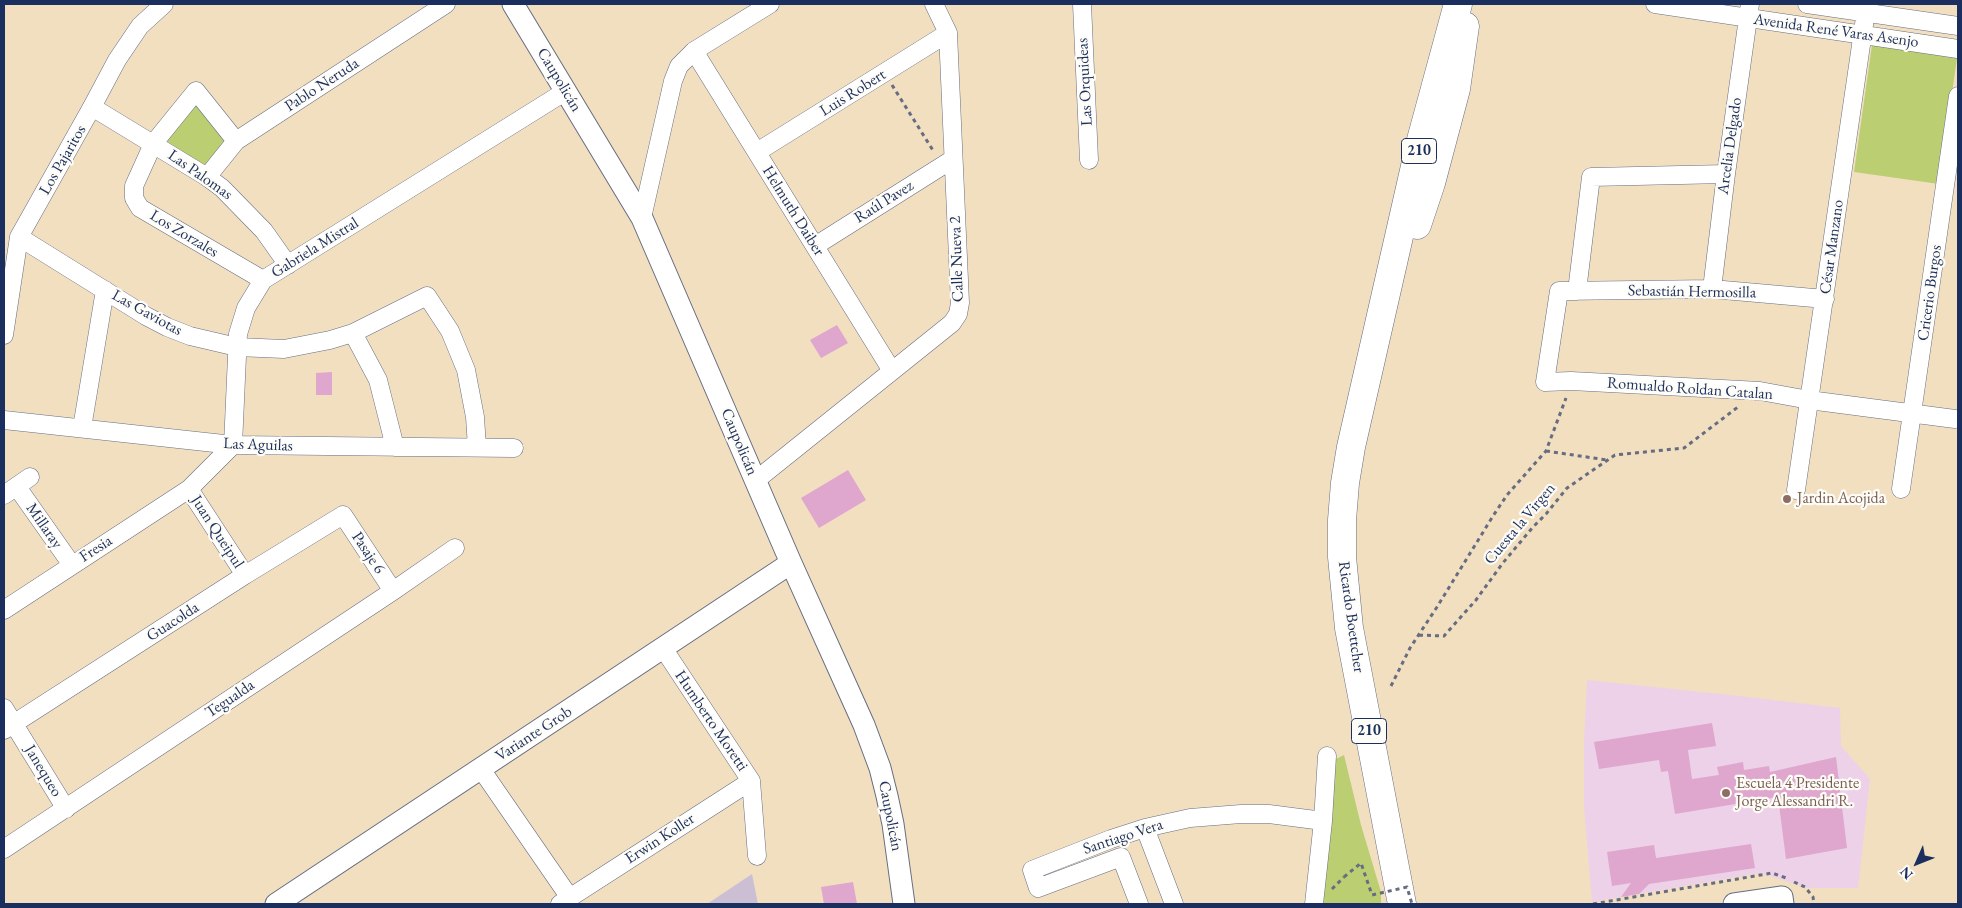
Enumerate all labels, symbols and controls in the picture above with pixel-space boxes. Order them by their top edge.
street label: Avenida René Varas Asenjo [1752,10,1920,52]
street label: Las Orquideas [1073,37,1097,127]
street label: Caupolicán [532,45,586,115]
street label: Pablo Neruda [281,54,363,116]
street label: Luis Robert [816,65,890,121]
street label: Arcelia Delgado [1714,96,1746,196]
street label: Los Pajaritos [35,122,91,198]
road number: 210 [1402,138,1436,164]
street label: Las Palomas [164,146,236,204]
street label: Helmuth Daiber [758,162,828,260]
street label: Raúl Pavez [851,176,917,228]
street label: César Manzano [1816,198,1848,296]
street label: Los Zorzales [146,206,222,262]
street label: Gabriela Mistral [268,214,362,282]
street label: Calle Nueva 2 [946,216,968,302]
street label: Cricerio Burgos [1914,244,1946,342]
street label: Sebastián Hermosilla [1628,281,1756,303]
street label: Las Gaviotas [109,286,185,340]
street label: Romualdo Roldan Catalan [1606,374,1774,404]
street label: Caupolicán [716,406,762,478]
street label: Las Aguilas [223,434,293,456]
street label: Cuesta la Virgen [1480,479,1560,569]
place label: Jardin Acojida [1797,489,1885,509]
street label: Juan Queipul [186,492,248,572]
marker: Jardin Acojida [1781,493,1793,505]
street label: Millaray [22,500,66,552]
street label: Pasaje 6 [347,528,389,578]
street label: Fresia [76,531,116,567]
street label: Ricardo Boettcher [1334,560,1368,674]
street label: Guacolda [143,598,203,646]
street label: Humberto Moretti [670,667,752,775]
street label: Tegualda [202,676,258,722]
street label: Variante Grob [492,702,576,766]
road number: 210 [1352,718,1386,744]
street label: Janequeo [20,742,66,800]
place label: Escuela 4 Presidente Jorge Alessandri R. [1736,774,1859,812]
street label: Caupolicán [874,779,906,853]
marker: Escuela 4 Presidente Jorge Alessandri R. [1720,787,1732,799]
street label: Erwin Koller [622,810,698,868]
street label: Santiago Vera [1081,815,1165,859]
north arrow [1892,838,1942,888]
text: N [1896,863,1917,884]

